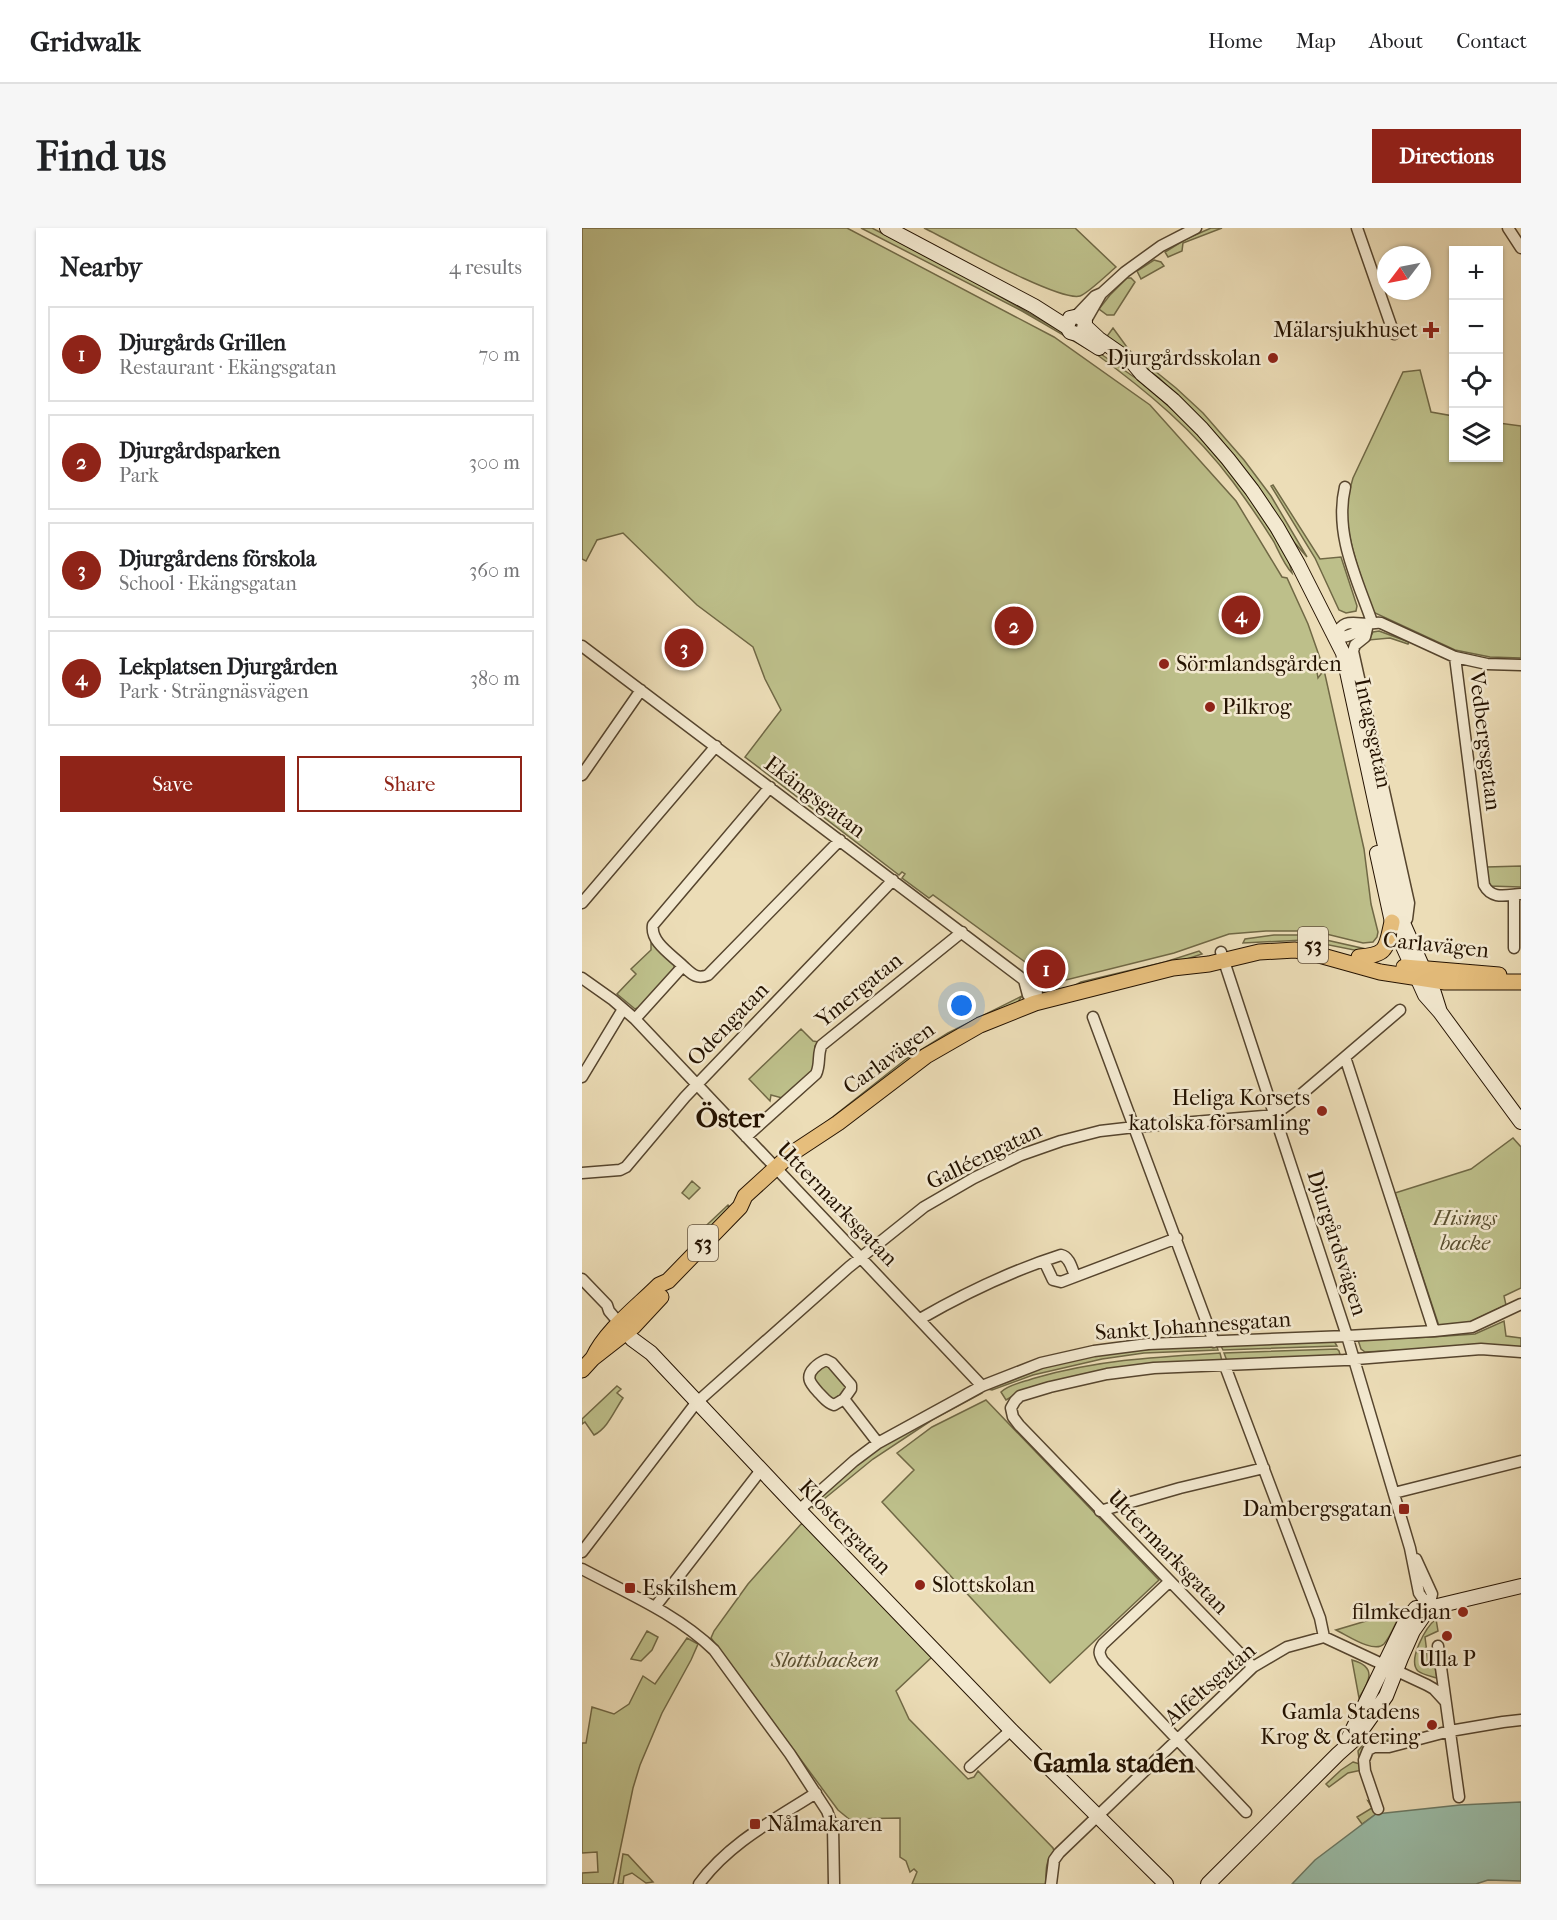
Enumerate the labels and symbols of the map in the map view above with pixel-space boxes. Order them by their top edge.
north arrow [1377,246,1431,300]
place label: Mälarsjukhuset [1273,317,1418,343]
marker: Mälarsjukhuset [1422,321,1440,339]
place label: Djurgårdsskolan [1107,345,1261,371]
marker: Djurgårdsskolan [1266,351,1280,365]
pin: 4 [1222,592,1260,638]
pin: 2 [994,604,1034,648]
pin: 3 [664,626,704,670]
place label: Sörmlandsgården [1176,651,1342,677]
marker: Sörmlandsgården [1157,657,1171,671]
street label: Vedbergsgatan [1463,669,1506,812]
street label: Intagsgatan [1349,676,1397,791]
place label: Pilkrog [1222,694,1292,720]
marker: Pilkrog [1203,700,1217,714]
street label: Ekängsgatan [759,750,871,844]
road number: 53 [1298,927,1328,963]
street label: Carlavägen [1382,927,1491,964]
pin: 1 [1026,946,1066,992]
street label: Ymergatan [810,947,908,1034]
street label: Odengatan [682,977,774,1071]
your location [947,991,976,1020]
street label: Carlavägen [838,1016,940,1100]
place label: Heliga Korsets katolska församling [1128,1085,1310,1136]
district label: Öster [696,1101,765,1134]
marker: Heliga Korsets katolska församling [1315,1104,1329,1118]
street label: Galléengatan [922,1117,1046,1195]
street label: Uttermarksgatan [771,1136,903,1272]
street label: Djurgårdsvägen [1301,1167,1373,1319]
park label: Hisings backe [1432,1205,1498,1256]
road number: 53 [688,1225,718,1261]
street label: Sankt Johannesgatan [1094,1306,1292,1346]
street label: Klostergatan [793,1474,897,1580]
street label: Uttermarksgatan [1102,1484,1234,1620]
place label: Dambergsgatan [1243,1496,1392,1522]
marker: Dambergsgatan [1397,1502,1411,1516]
place label: Slottskolan [932,1572,1035,1598]
place label: Eskilshem [642,1575,738,1601]
marker: Slottskolan [913,1578,927,1592]
marker: Eskilshem [623,1581,637,1595]
place label: filmkedjan [1352,1599,1451,1625]
marker: filmkedjan [1456,1605,1470,1619]
marker: Ulla P [1440,1629,1454,1643]
street label: Alfeltsgatan [1158,1637,1261,1731]
place label: Ulla P [1418,1646,1476,1672]
park label: Slottsbacken [770,1647,879,1673]
place label: Gamla Stadens Krog & Catering [1260,1699,1420,1750]
marker: Gamla Stadens Krog & Catering [1425,1718,1439,1732]
district label: Gamla staden [1033,1746,1195,1779]
place label: Nålmakaren [767,1811,882,1837]
marker: Nålmakaren [748,1817,762,1831]

